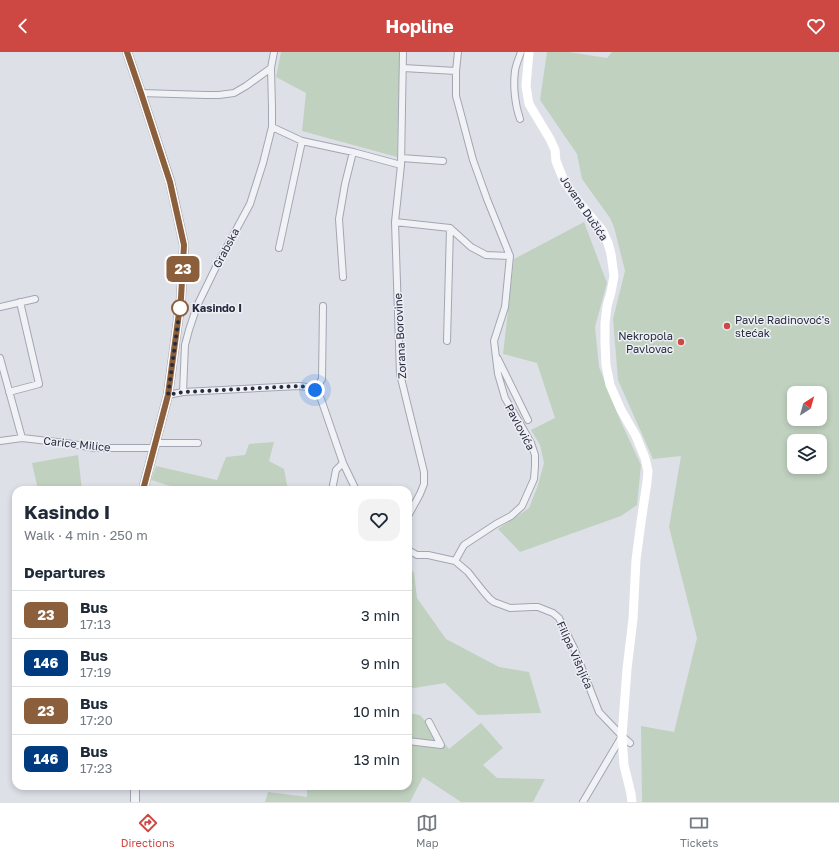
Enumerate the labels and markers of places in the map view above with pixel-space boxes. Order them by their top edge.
marker: Kasindo I [171,299,189,317]
place label: Kasindo I [192,301,242,314]
place label: Pavle Radinovoć's stećak [735,313,830,339]
marker: Pavle Radinovoć's stećak [722,321,732,331]
place label: Nekropola Pavlovac [618,329,673,355]
marker: Nekropola Pavlovac [676,337,686,347]

